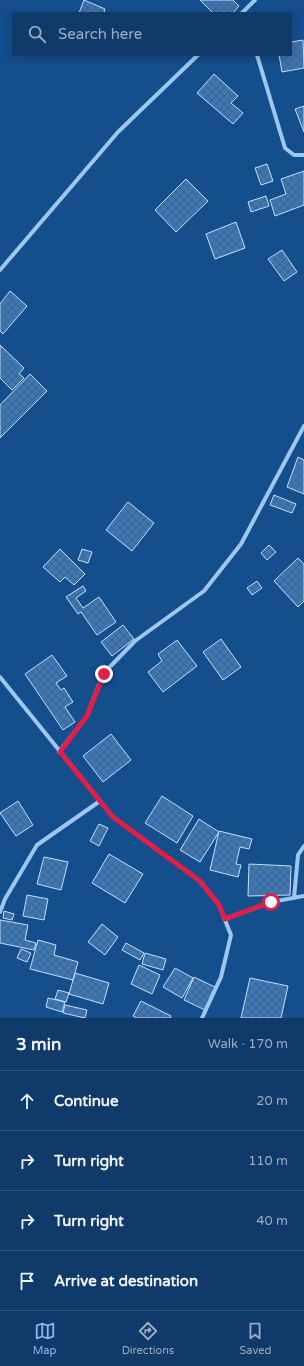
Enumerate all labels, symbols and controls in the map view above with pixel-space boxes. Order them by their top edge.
search box [12,12,292,56]
icon: search [26,23,48,45]
text: Search here [58,25,142,43]
route end [95,665,113,683]
route start [262,893,280,911]
text: 3 min [16,1034,61,1055]
text: Walk · 170 m [208,1036,288,1052]
icon: ahead [16,1090,38,1112]
text: Continue [54,1092,118,1110]
text: 20 m [256,1093,288,1109]
icon: right [16,1150,38,1172]
text: Turn right [54,1152,124,1170]
text: 110 m [248,1153,288,1169]
icon: right [16,1210,38,1232]
text: Turn right [54,1212,124,1230]
text: 40 m [256,1213,288,1229]
icon: arrive [16,1270,38,1292]
text: Arrive at destination [54,1272,198,1290]
tab: Map [33,1320,56,1357]
tab: Directions [122,1320,174,1357]
tab: Saved [240,1320,271,1357]

